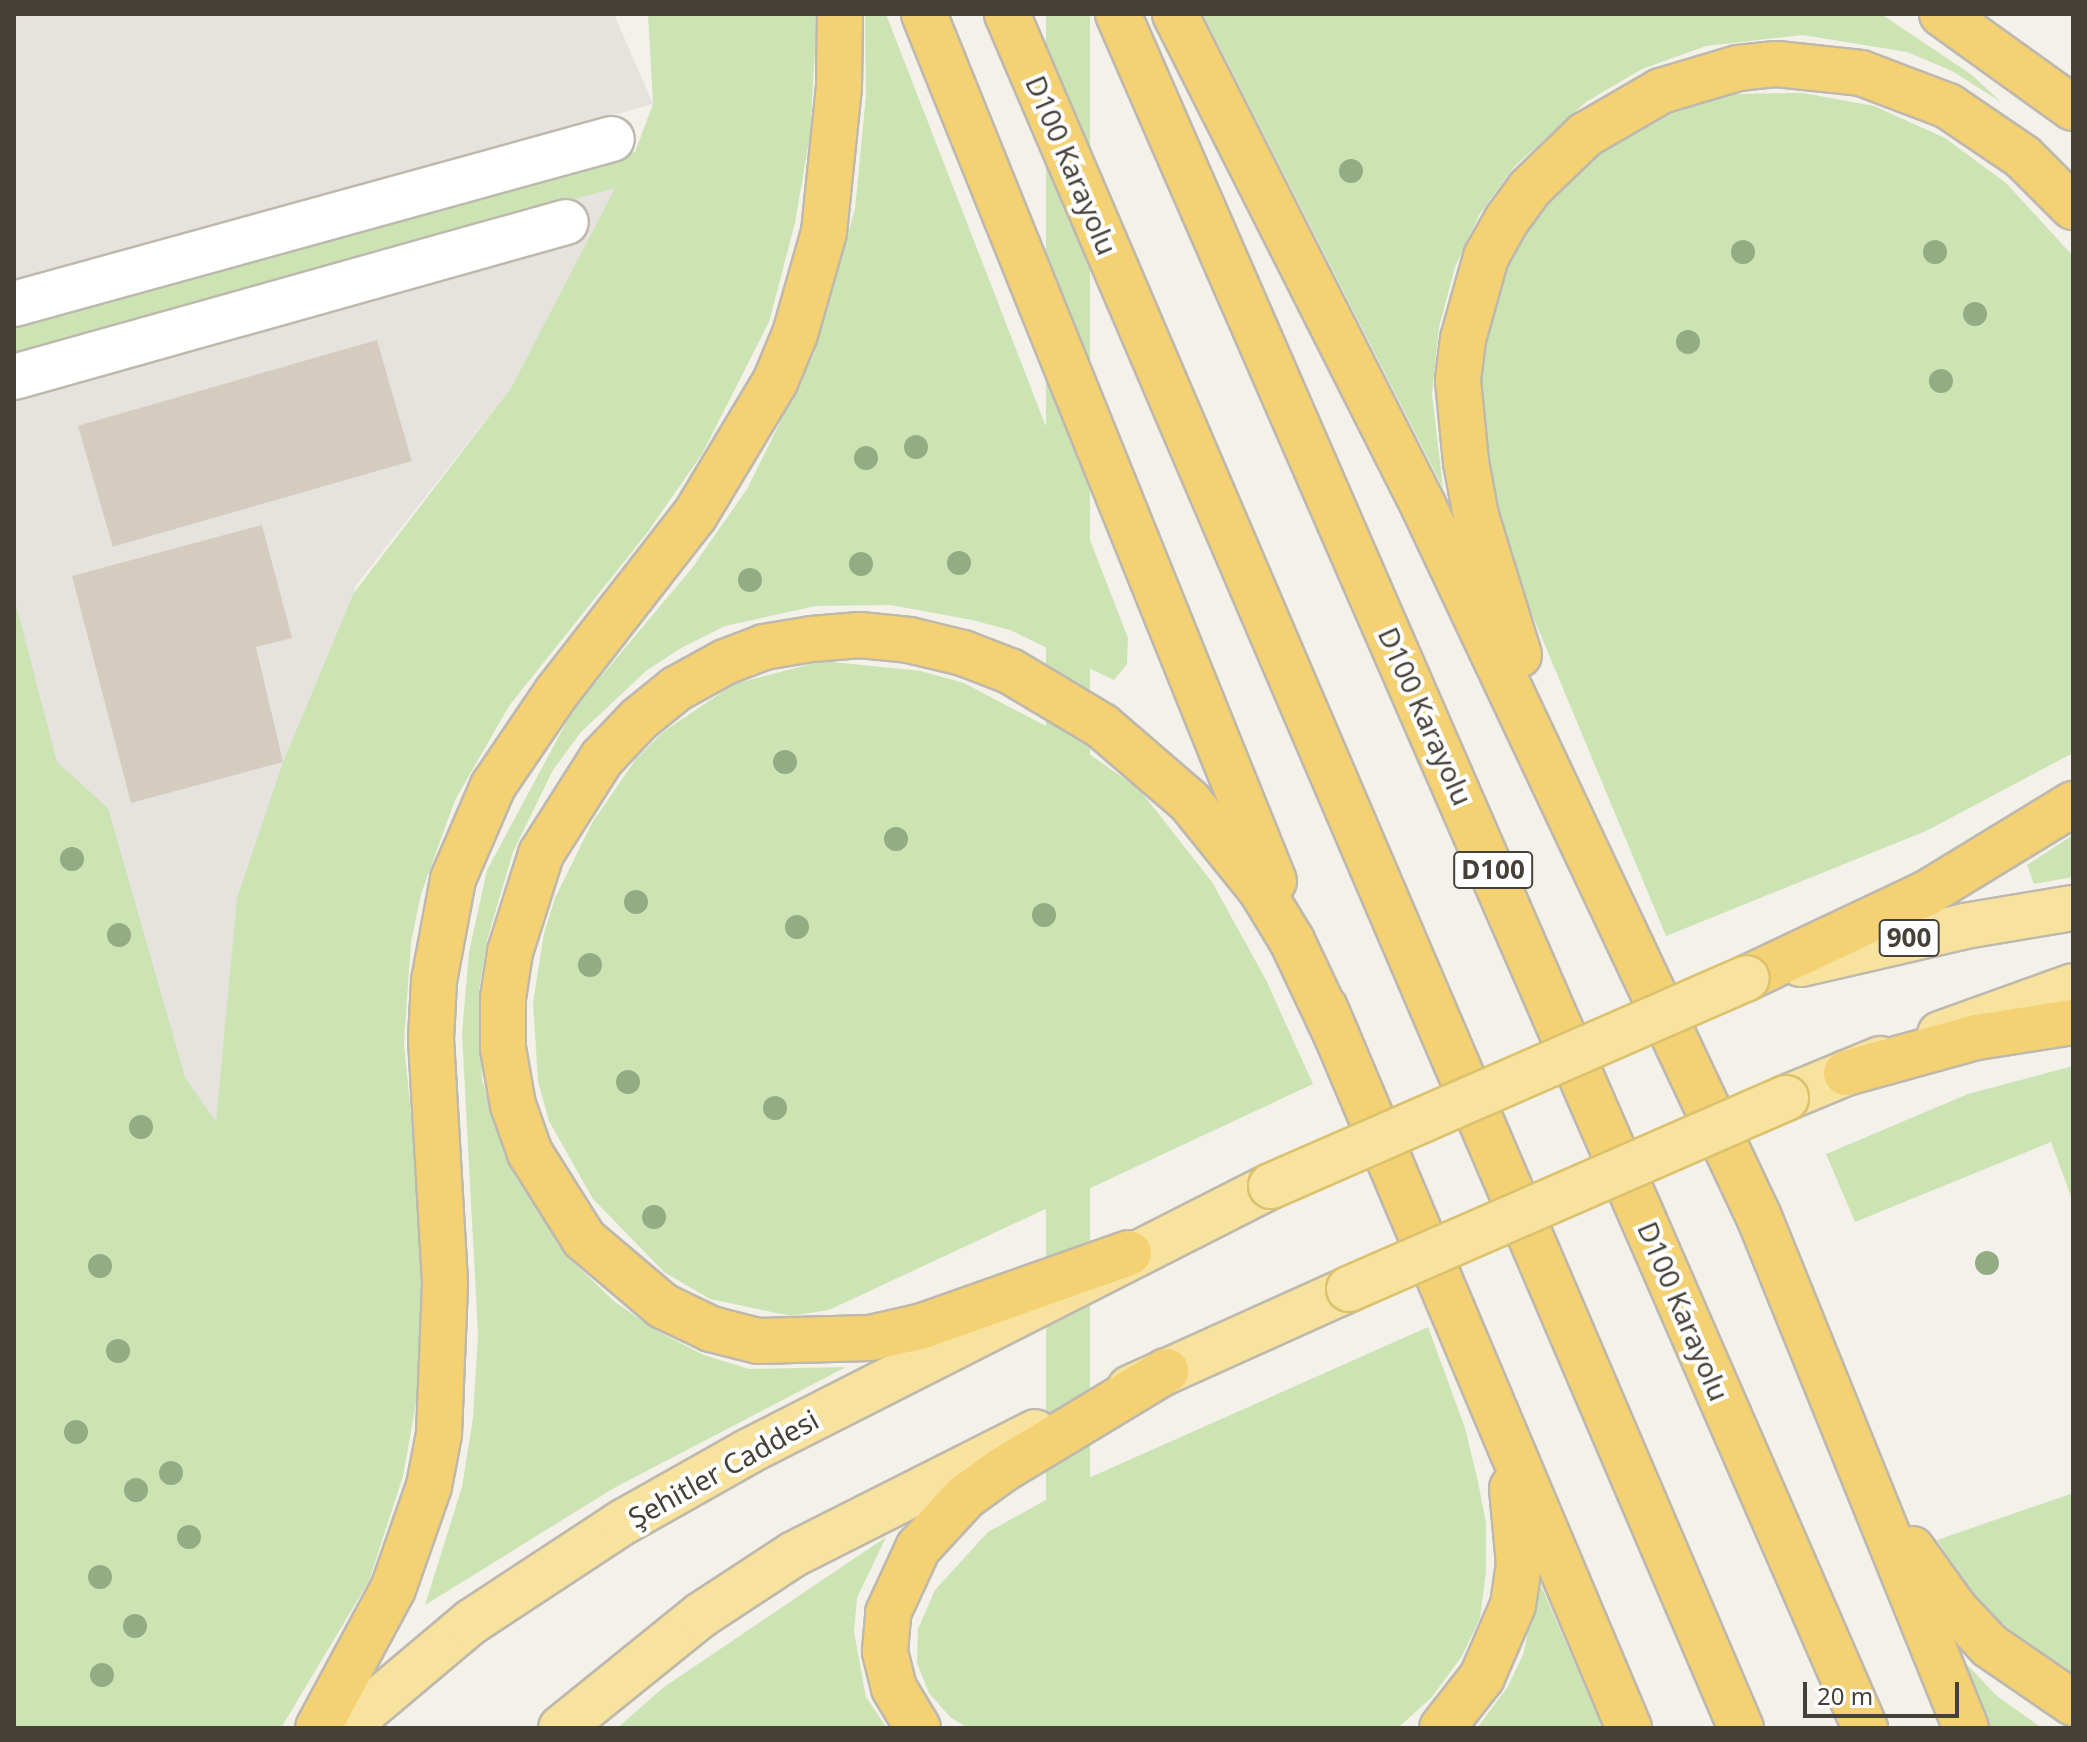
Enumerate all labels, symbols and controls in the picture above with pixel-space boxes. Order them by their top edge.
street label: D100 Karayolu [1019,70,1125,260]
street label: D100 Karayolu [1372,622,1480,810]
road number: D100 [1453,848,1533,892]
road number: 900 [1877,916,1941,960]
street label: D100 Karayolu [1631,1216,1737,1406]
street label: Şehitler Caddesi [622,1402,824,1534]
scale bar [1807,1666,1963,1716]
text: 20 m [1817,1679,1873,1712]

